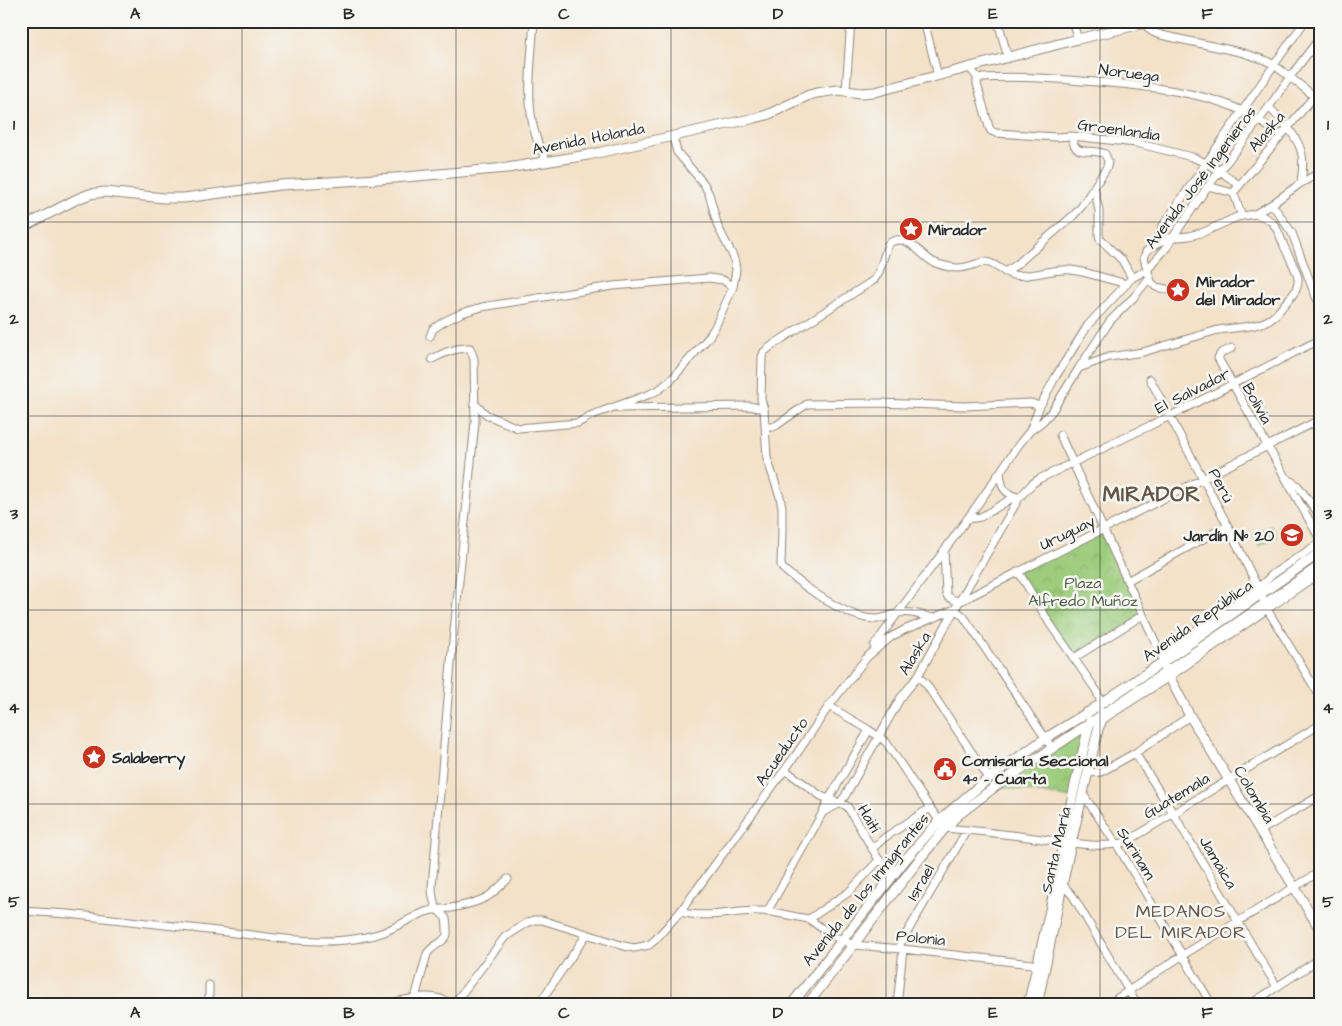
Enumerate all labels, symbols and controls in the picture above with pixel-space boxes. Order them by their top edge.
text: A [130,3,141,25]
text: B [343,3,355,25]
text: C [558,3,570,25]
text: D [773,3,784,25]
text: E [988,3,998,25]
text: F [1201,3,1213,25]
street label: Noruega [1097,58,1161,89]
street label: Avenida José Ingenieros [1140,102,1263,254]
street label: Alaska [1243,107,1290,157]
street label: Groenlandia [1076,113,1161,147]
text: 1 [13,114,16,136]
text: 1 [1327,114,1330,136]
street label: Avenida Holanda [530,117,646,161]
place icon: Mirador [898,216,924,242]
place label: Mirador [928,219,987,241]
place label: Mirador del Mirador [1195,271,1281,311]
place icon: Mirador del Mirador [1165,277,1191,303]
text: 2 [8,308,19,330]
text: 2 [1322,308,1333,330]
street label: El Salvador [1151,362,1234,419]
street label: Bolivia [1237,379,1277,428]
street label: Perú [1203,464,1239,506]
district label: MIRADOR [1103,480,1201,509]
text: 3 [9,503,19,525]
text: 3 [1323,503,1333,525]
street label: Uruguay [1036,510,1100,557]
school or university icon: Jardín Nº 20 [1279,522,1305,548]
place label: Jardín Nº 20 [1183,525,1274,547]
park label: Plaza Alfredo Muñoz [1028,572,1138,612]
street label: Avenida República [1138,575,1257,667]
street label: Alaska [893,628,936,679]
text: 4 [9,697,20,719]
text: 4 [1323,697,1334,719]
street label: Acueducto [750,713,814,790]
place icon: Salaberry [81,744,107,770]
place label: Salaberry [111,747,185,770]
place label: Comisaría Seccional 4º - Cuarta [962,750,1109,790]
public building icon: Comisaría Seccional 4º - Cuarta [932,756,958,782]
street label: Colombia [1228,761,1280,828]
street label: Guatemala [1139,767,1214,824]
street label: Haití [852,800,886,837]
street label: Santa María [1035,805,1077,896]
street label: Avenida de los Inmigrantes [797,808,935,972]
street label: Surinam [1111,823,1161,885]
street label: Jamaica [1194,832,1242,893]
street label: Israel [902,860,940,905]
text: 5 [8,891,20,913]
text: 5 [1322,891,1334,913]
district label: MEDANOS DEL MIRADOR [1115,899,1247,945]
street label: Polonia [895,924,947,952]
text: A [130,1002,141,1024]
text: B [343,1002,355,1024]
text: C [558,1002,570,1024]
text: D [773,1002,784,1024]
text: E [988,1002,998,1024]
text: F [1201,1002,1213,1024]

